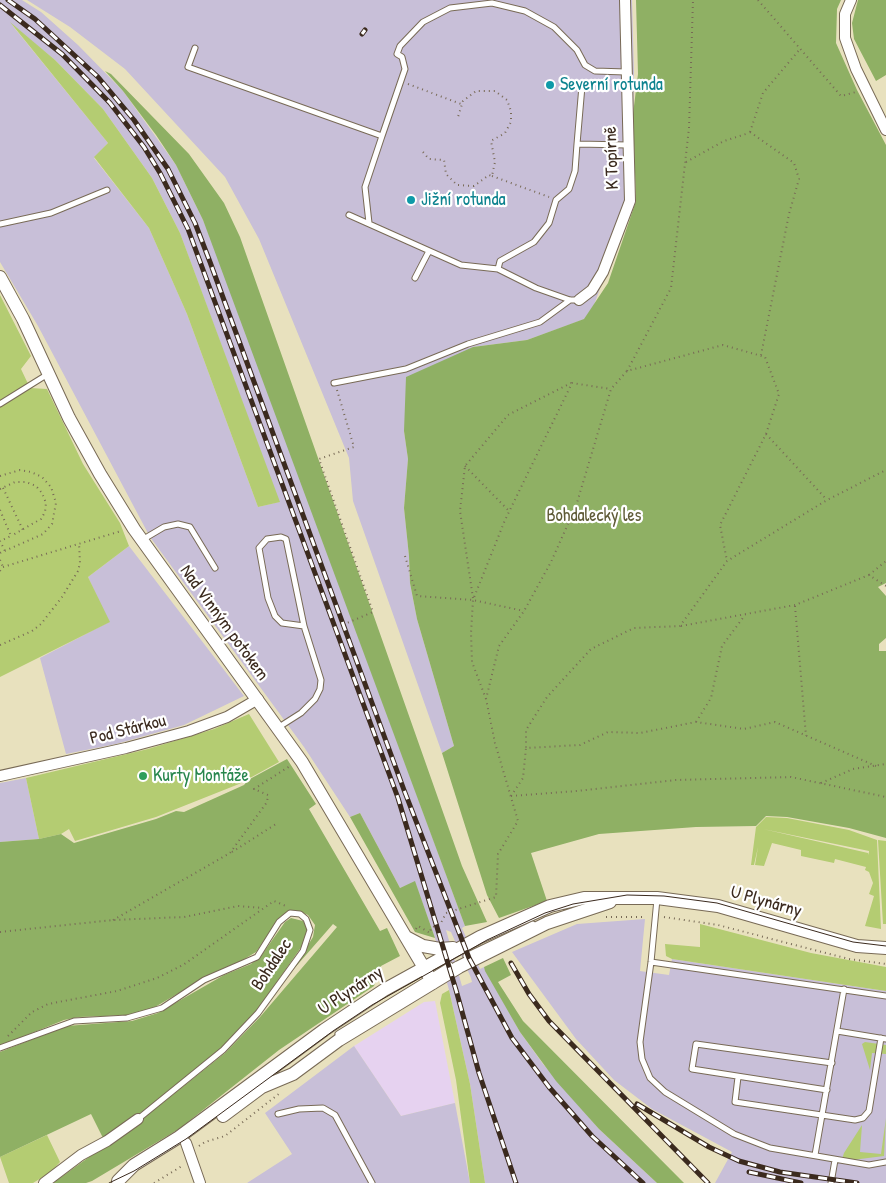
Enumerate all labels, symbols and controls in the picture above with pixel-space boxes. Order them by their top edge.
place label: Severní rotunda [560,74,663,96]
marker: Severní rotunda [544,79,556,91]
street label: K Topírně [600,126,624,190]
place label: Jižní rotunda [421,189,505,211]
marker: Jižní rotunda [405,194,417,206]
park label: Bohdalecký les [546,505,642,527]
street label: Nad Vinným potokem [175,561,273,685]
street label: Pod Stárkou [88,710,168,750]
place label: Kurty Montáže [153,765,249,787]
marker: Kurty Montáže [137,770,149,782]
street label: U Plynárny [728,882,804,922]
street label: Bohdalec [247,935,297,995]
street label: U Plynárny [315,962,387,1020]

